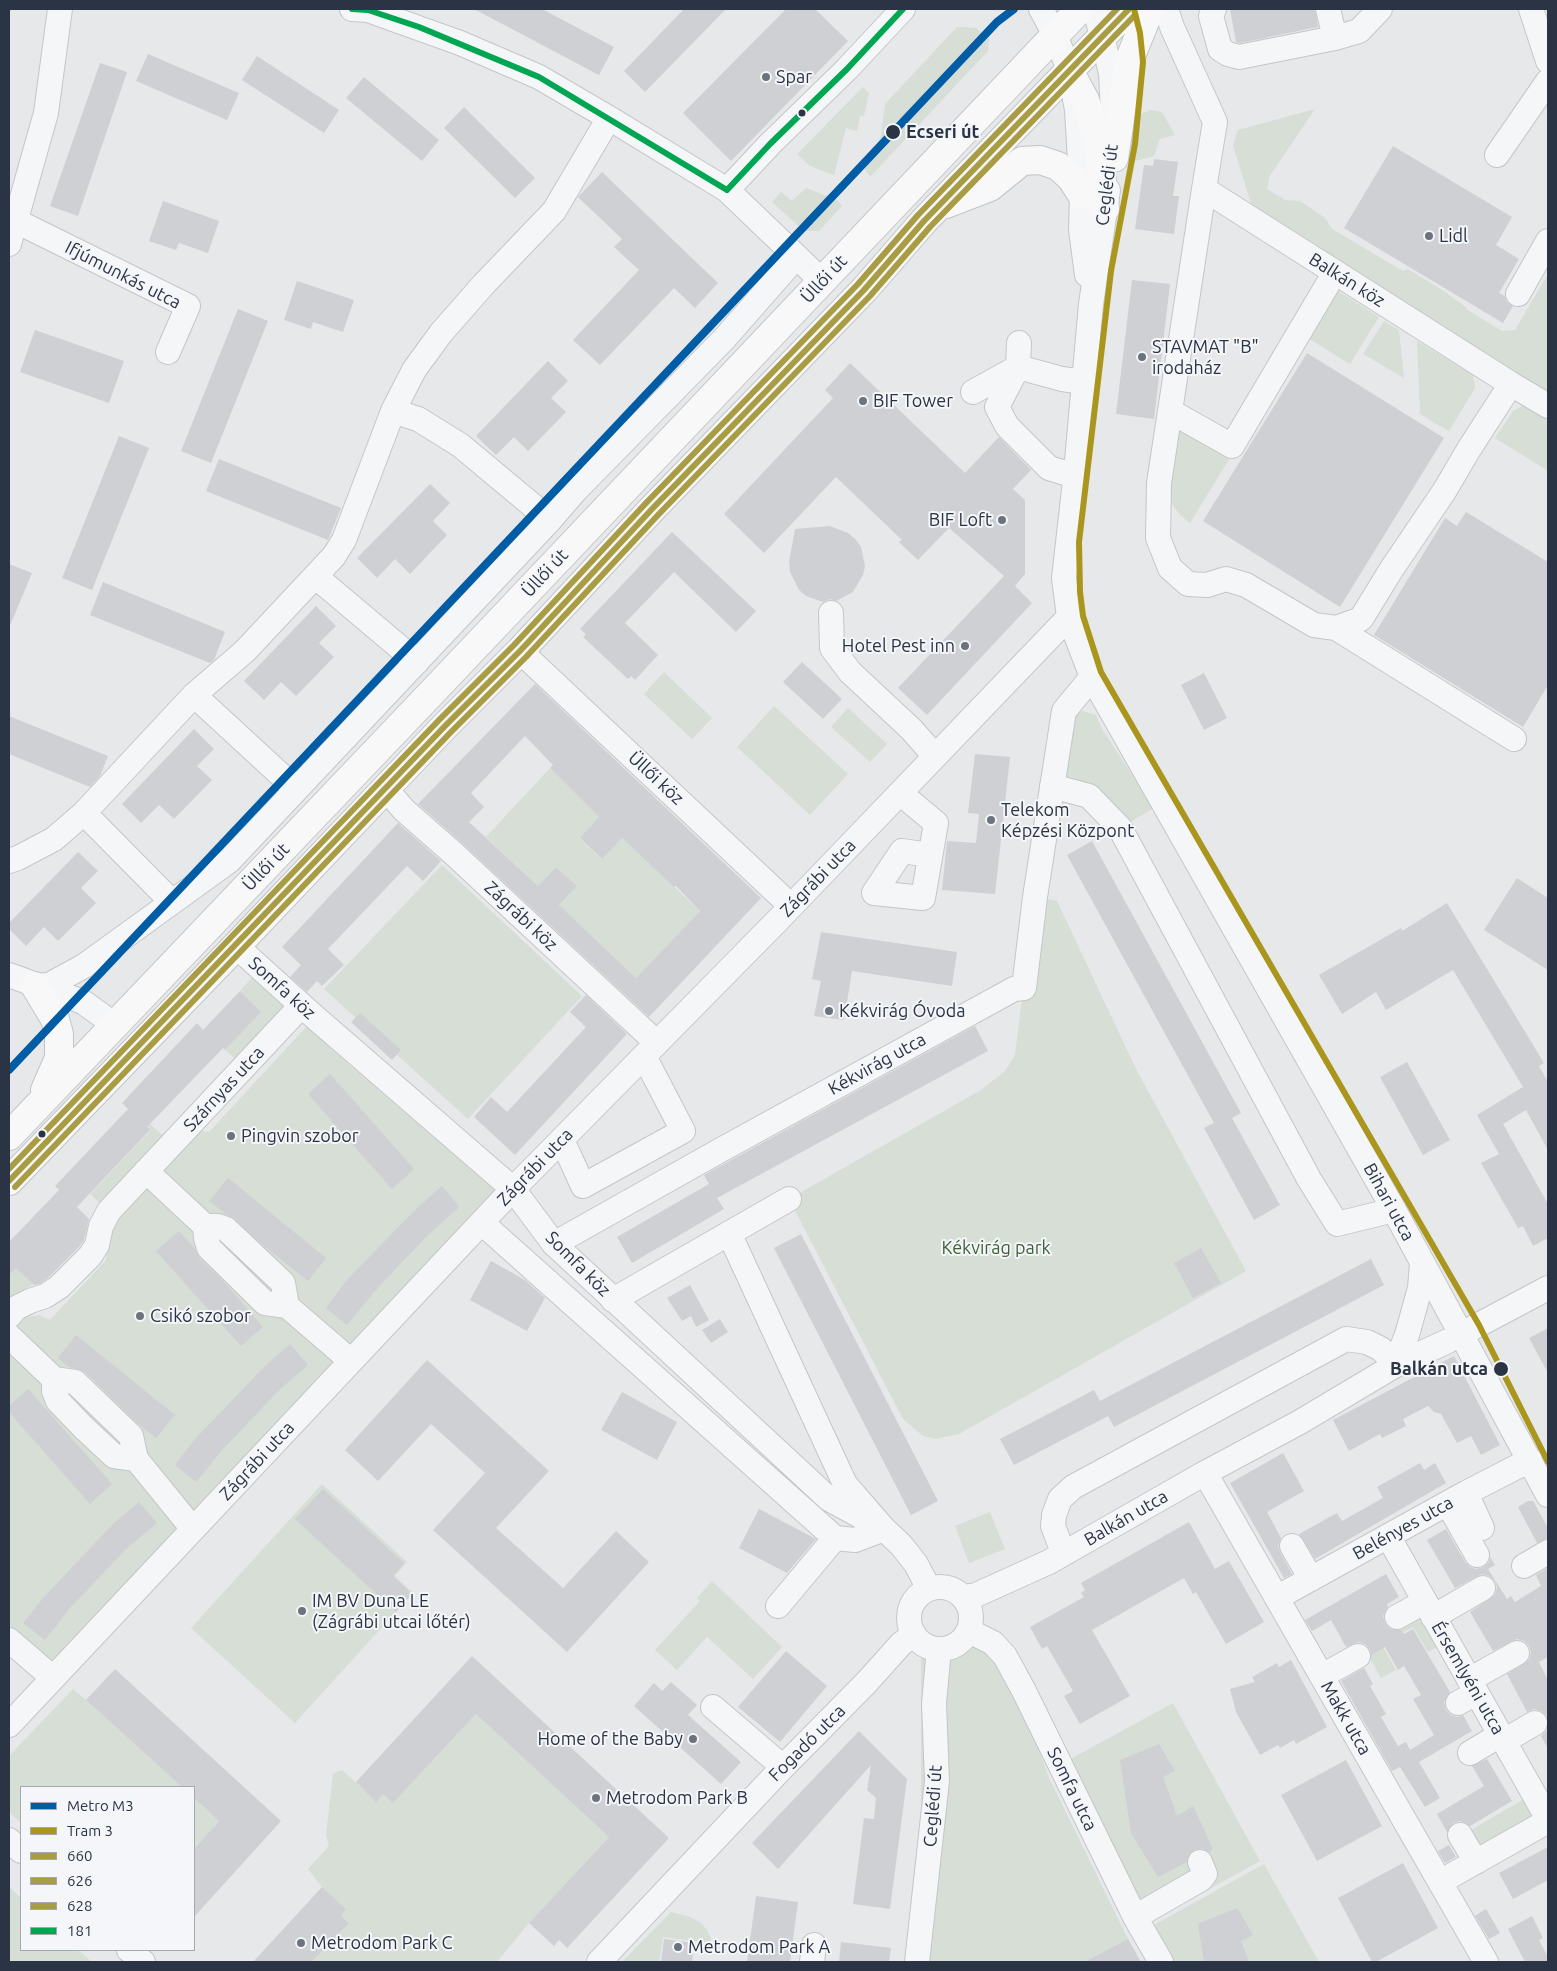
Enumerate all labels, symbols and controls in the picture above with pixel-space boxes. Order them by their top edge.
place label: Spar [776,66,812,88]
marker: Spar [760,71,772,83]
unlabelled marker [797,108,807,118]
place label: Ecseri út [906,121,979,143]
marker: Ecseri út [884,123,902,141]
street label: Ceglédi út [1091,143,1123,227]
place label: Lidl [1439,225,1468,247]
marker: Lidl [1423,230,1435,242]
street label: Ifjúmunkás utca [61,236,185,314]
street label: Balkán köz [1305,248,1389,312]
street label: Üllői út [796,250,852,308]
place label: STAVMAT "B" irodaház [1152,336,1259,378]
marker: STAVMAT "B" irodaház [1136,351,1148,363]
place label: BIF Tower [873,390,953,412]
marker: BIF Tower [857,395,869,407]
place label: BIF Loft [929,509,992,531]
marker: BIF Loft [996,514,1008,526]
street label: Üllői út [517,544,573,602]
place label: Hotel Pest inn [842,635,955,657]
marker: Hotel Pest inn [959,640,971,652]
street label: Üllői köz [624,747,688,809]
place label: Telekom Képzési Központ [1001,799,1134,842]
marker: Telekom Képzési Központ [985,814,997,826]
street label: Zágrábi utca [776,835,860,921]
street label: Üllői út [238,839,294,895]
street label: Zágrábi köz [480,877,562,955]
street label: Somfa köz [244,952,320,1024]
place label: Kékvirág Óvoda [839,1000,966,1022]
marker: Kékvirág Óvoda [823,1005,835,1017]
street label: Kékvirág utca [824,1028,930,1100]
street label: Szárnyas utca [179,1042,269,1136]
street label: Zágrábi utca [493,1124,577,1210]
place label: Pingvin szobor [241,1125,359,1147]
unlabelled marker [37,1129,47,1139]
marker: Pingvin szobor [225,1130,237,1142]
street label: Bihari utca [1359,1159,1419,1245]
street label: Somfa köz [541,1227,615,1301]
park label: Kékvirág park [941,1237,1051,1259]
place label: Csikó szobor [150,1305,251,1327]
marker: Csikó szobor [134,1310,146,1322]
place label: Balkán utca [1390,1358,1488,1380]
marker: Balkán utca [1492,1360,1510,1378]
street label: Zágrábi utca [215,1417,299,1505]
street label: Balkán utca [1080,1485,1172,1551]
street label: Belényes utca [1349,1492,1457,1564]
place label: IM BV Duna LE (Zágrábi utcai lőtér) [312,1590,471,1632]
marker: IM BV Duna LE (Zágrábi utcai lőtér) [296,1605,308,1617]
street label: Érsemlyéni utca [1427,1618,1509,1738]
street label: Makk utca [1316,1677,1376,1759]
street label: Fogadó utca [764,1700,850,1786]
place label: Home of the Baby [538,1728,683,1750]
marker: Home of the Baby [687,1733,699,1745]
street label: Somfa utca [1042,1744,1102,1834]
street label: Ceglédi út [919,1764,947,1848]
legend [20,1786,195,1951]
place label: Metrodom Park B [606,1787,748,1809]
marker: Metrodom Park B [590,1792,602,1804]
text: Metro M3 [67,1797,134,1814]
text: Tram 3 [67,1822,113,1839]
text: 660 [67,1847,92,1864]
text: 626 [67,1872,92,1889]
text: 628 [67,1897,92,1914]
text: 181 [67,1922,92,1939]
place label: Metrodom Park C [311,1932,453,1954]
place label: Metrodom Park A [688,1936,830,1958]
marker: Metrodom Park C [295,1937,307,1949]
marker: Metrodom Park A [672,1941,684,1953]

